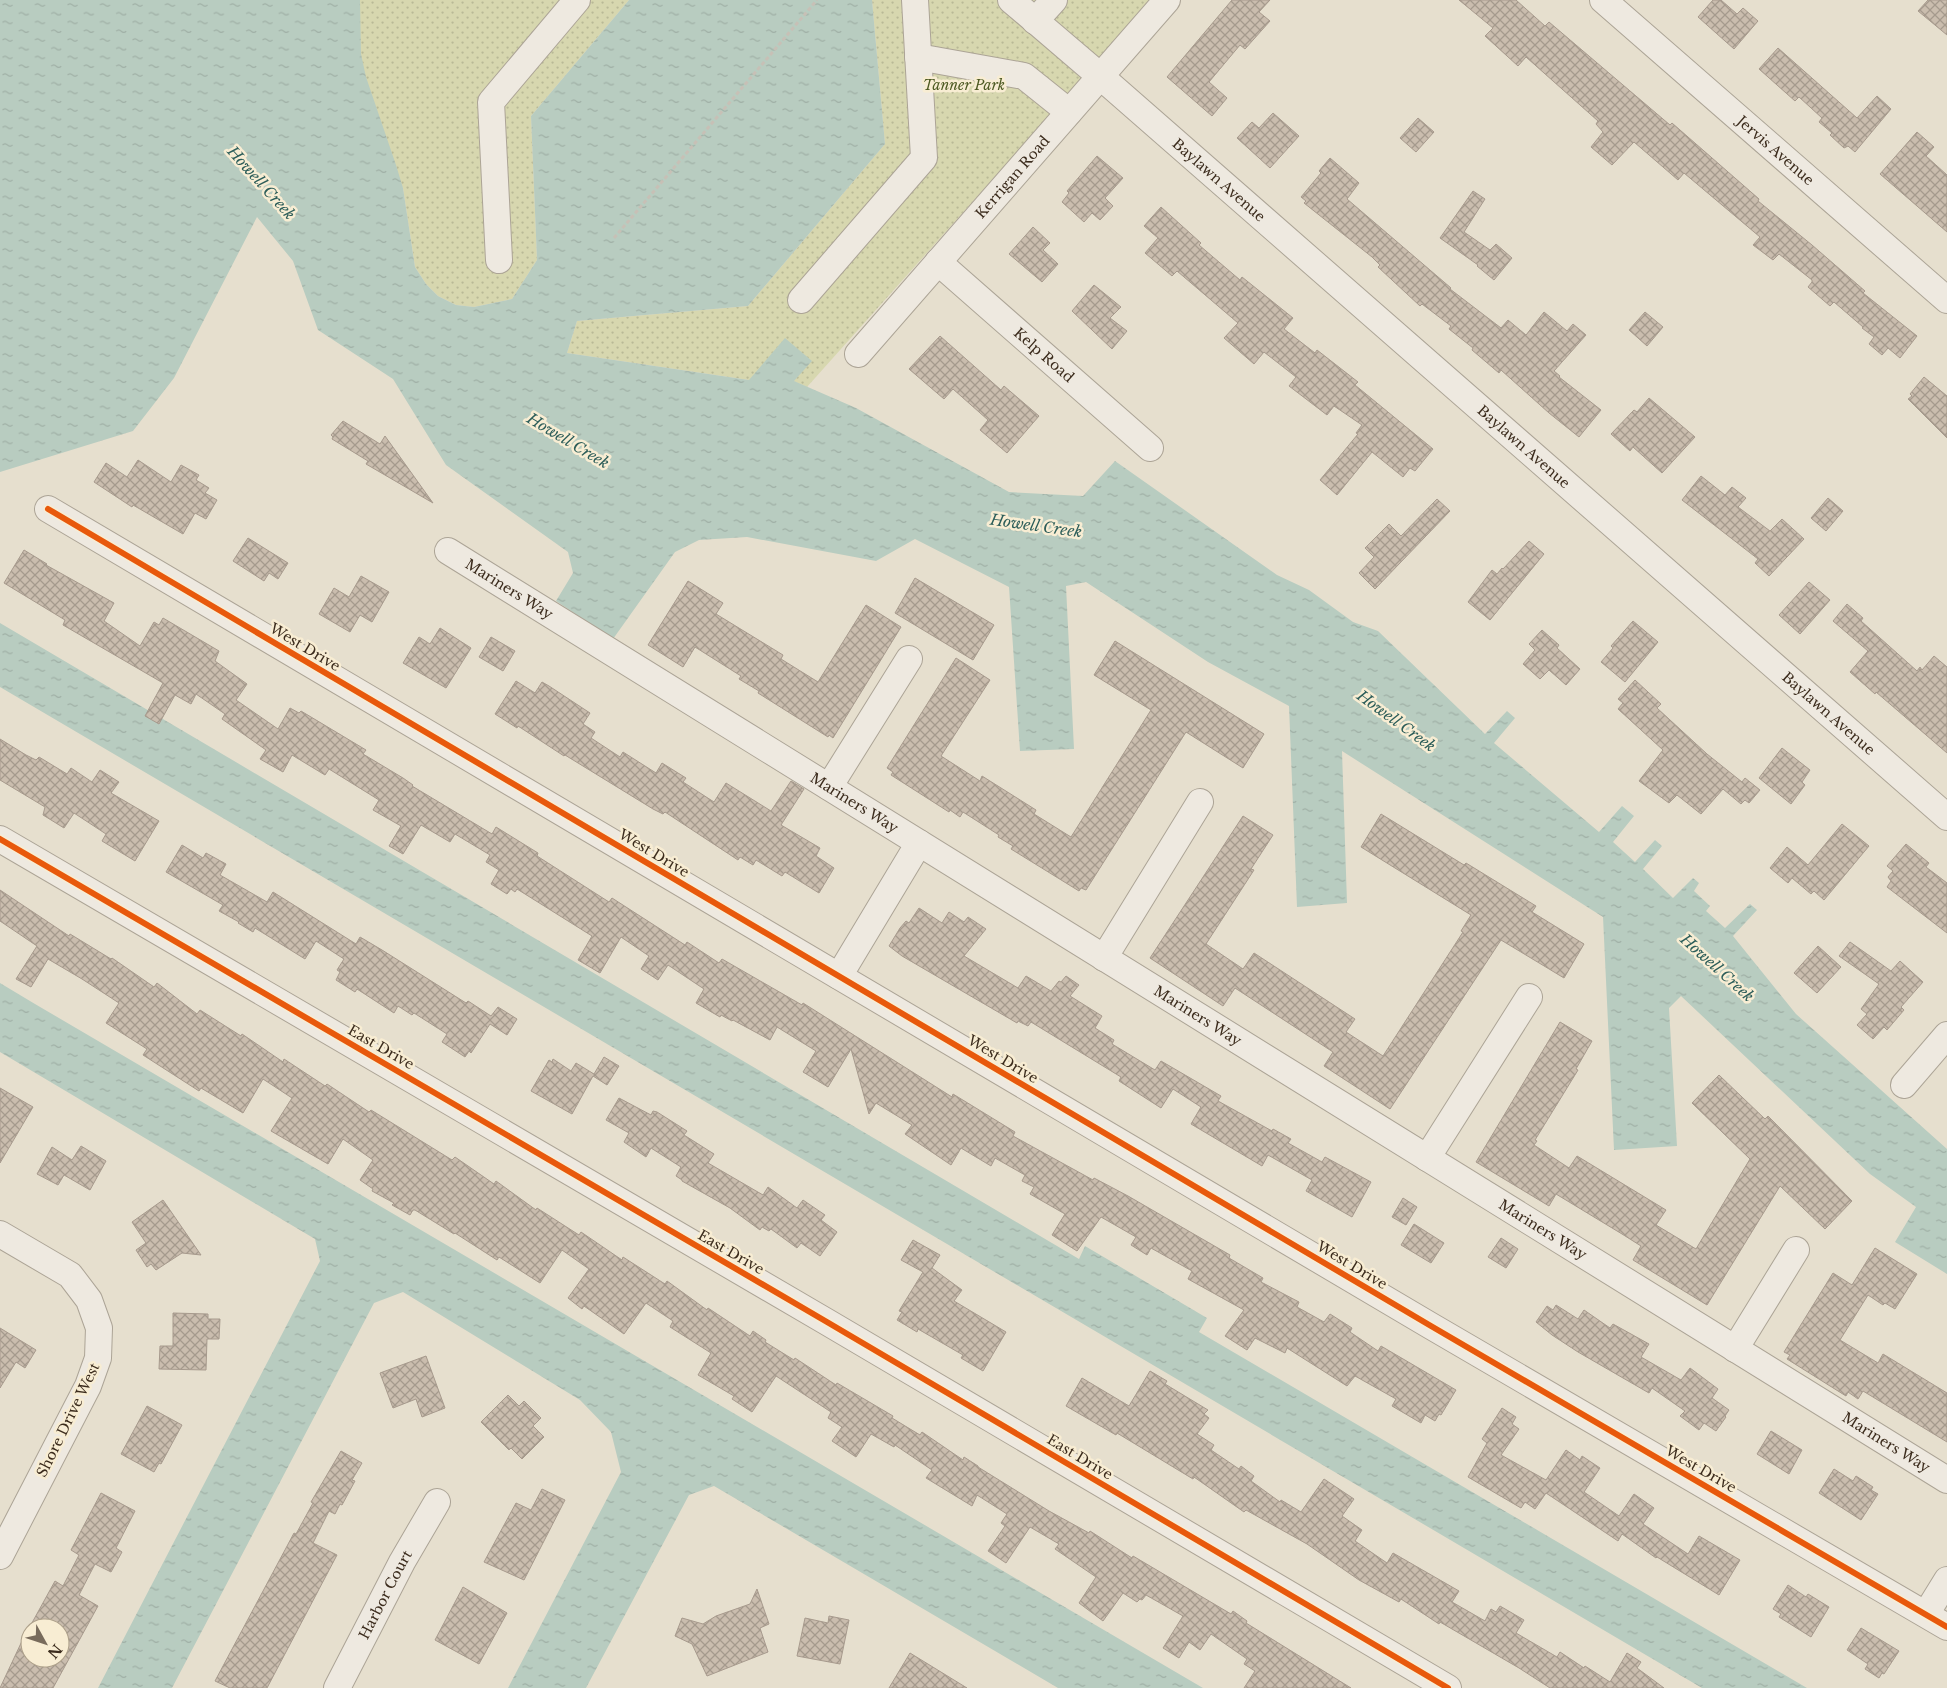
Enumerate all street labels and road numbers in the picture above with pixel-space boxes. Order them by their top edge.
street label: Jervis Avenue [1732,111,1818,189]
street label: Kerrigan Road [972,131,1054,222]
street label: Baylawn Avenue [1169,135,1269,225]
street label: Kelp Road [1010,324,1078,387]
street label: Baylawn Avenue [1474,401,1574,492]
street label: Mariners Way [462,555,557,623]
street label: West Drive [266,618,344,675]
street label: Baylawn Avenue [1778,668,1879,759]
street label: Mariners Way [807,769,902,837]
street label: West Drive [615,824,693,881]
street label: Mariners Way [1150,982,1245,1050]
street label: East Drive [345,1021,417,1073]
street label: West Drive [964,1030,1042,1087]
street label: Mariners Way [1495,1195,1590,1264]
street label: East Drive [695,1226,767,1278]
street label: West Drive [1313,1236,1391,1293]
street label: Shore Drive West [33,1359,104,1480]
street label: Mariners Way [1839,1408,1934,1476]
street label: East Drive [1044,1430,1116,1484]
street label: West Drive [1661,1441,1740,1497]
street label: Harbor Court [355,1546,416,1642]

